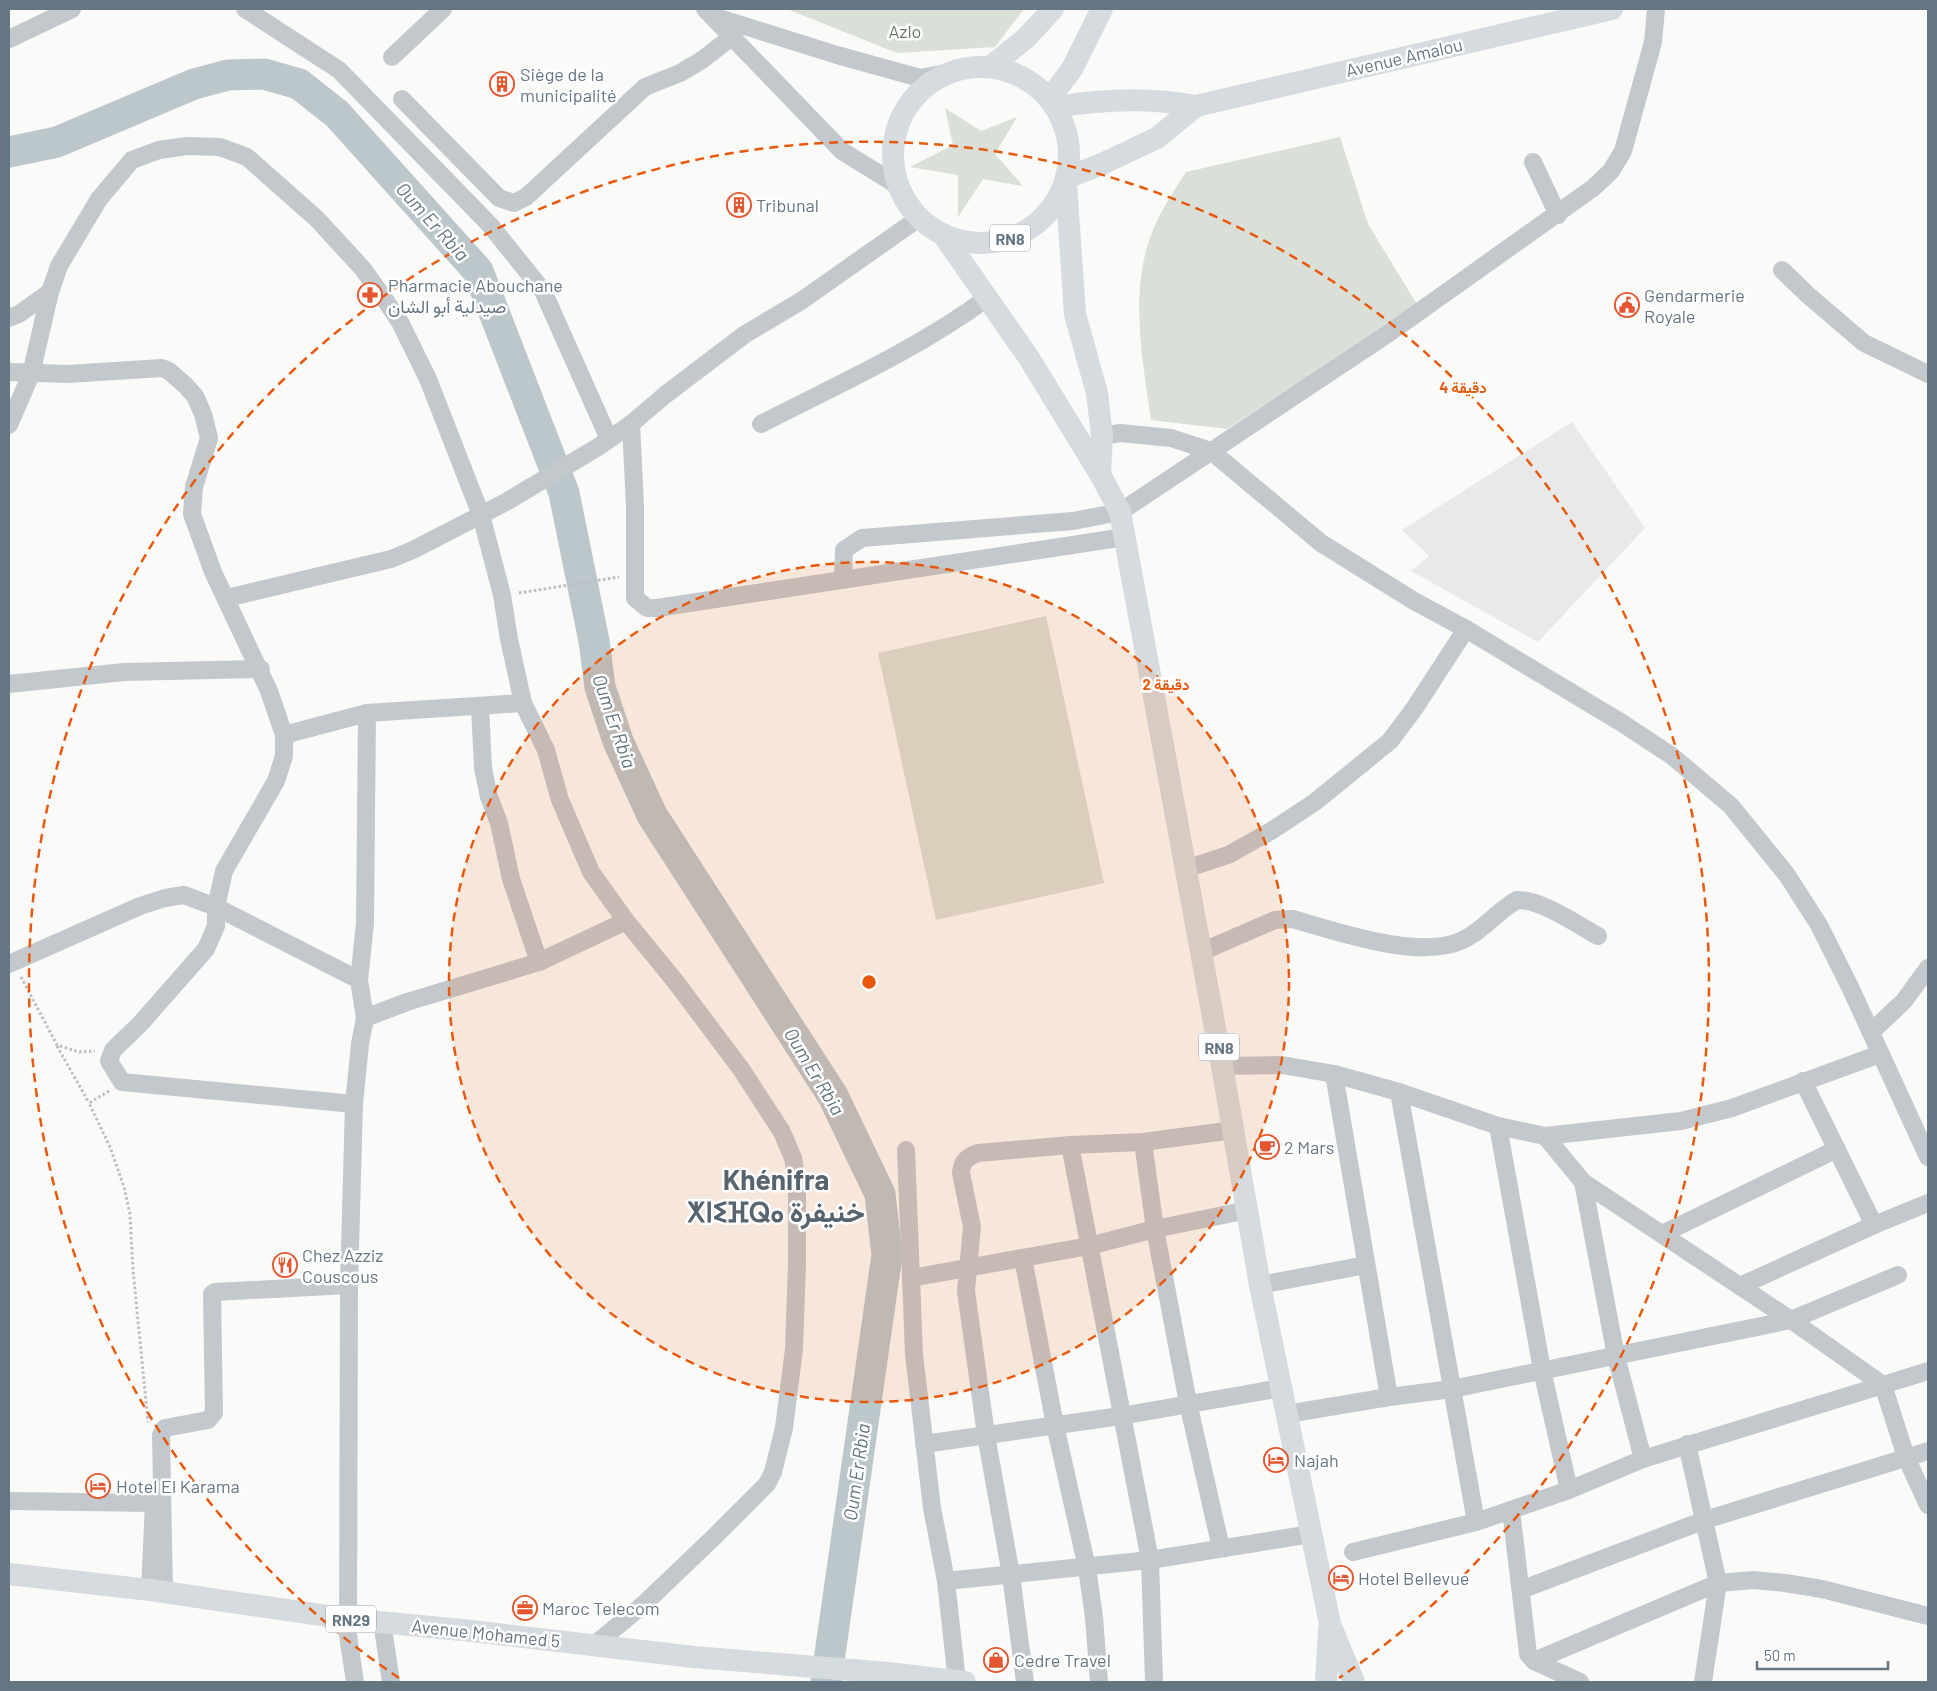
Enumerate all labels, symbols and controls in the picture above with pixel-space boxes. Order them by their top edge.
park label: Azlo [889,20,921,42]
street label: Avenue Amalou [1343,33,1465,81]
place label: Siège de la municipalité [520,63,617,106]
building icon: Siège de la municipalité [489,71,515,97]
water label: Oum Er Rbia [392,177,474,265]
building icon: Tribunal [726,192,752,218]
place label: Tribunal [756,194,819,216]
road number: RN8 [990,224,1030,252]
place label: Pharmacie Abouchane صيدلية أبو الشان [388,274,563,318]
pharmacy icon: Pharmacie Abouchane صيدلية أبو الشان [357,282,383,308]
place label: Gendarmerie Royale [1644,284,1745,327]
public building icon: Gendarmerie Royale [1614,292,1640,318]
text: 4 دقيقة [1439,378,1487,397]
water label: Oum Er Rbia [588,671,642,771]
text: 2 دقيقة [1143,675,1189,694]
centre of rings [860,973,878,991]
water label: Oum Er Rbia [780,1023,850,1119]
road number: RN8 [1199,1034,1239,1060]
cafe icon: 2 Mars [1254,1134,1280,1160]
place label: 2 Mars [1284,1136,1334,1158]
district label: Khénifra ⵅⵏⵉⴼⵕⴰ خنيفرة [687,1162,865,1230]
place label: Chez Azziz Couscous [302,1244,383,1287]
restaurant icon: Chez Azziz Couscous [272,1252,298,1278]
water label: Oum Er Rbia [838,1422,874,1522]
hotel icon: Najah [1263,1447,1289,1473]
place label: Najah [1294,1449,1339,1471]
hotel icon: Hotel El Karama [85,1473,111,1499]
place label: Hotel El Karama [116,1475,240,1497]
hotel icon: Hotel Bellevue [1328,1565,1354,1591]
place label: Hotel Bellevue [1358,1567,1469,1589]
office icon: Maroc Telecom [512,1595,538,1621]
place label: Maroc Telecom [542,1597,660,1619]
road number: RN29 [326,1606,376,1632]
street label: Avenue Mohamed 5 [411,1614,561,1652]
scale bar [1757,1638,1888,1670]
text: 50 m [1764,1646,1796,1664]
shop icon: Cedre Travel [983,1647,1009,1673]
place label: Cedre Travel [1014,1649,1111,1671]

